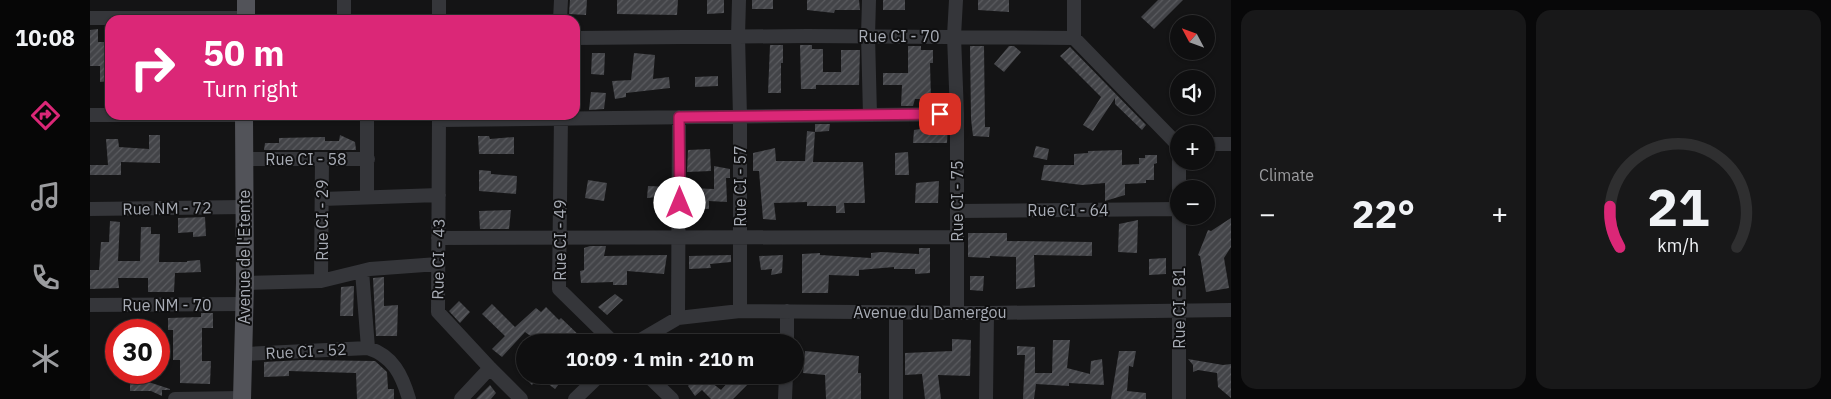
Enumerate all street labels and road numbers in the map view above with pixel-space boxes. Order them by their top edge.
street label: Rue CI - 70 [858,26,940,46]
street label: Rue CI - 57 [730,145,750,227]
street label: Rue CI - 58 [265,149,347,169]
street label: Rue CI - 75 [947,160,967,242]
street label: Rue CI - 29 [312,179,332,261]
street label: Avenue de l'Etente [234,190,254,324]
street label: Rue NM - 72 [122,197,212,219]
street label: Rue CI - 49 [550,199,570,281]
street label: Rue CI - 64 [1027,200,1109,220]
street label: Rue CI - 43 [427,218,449,300]
street label: Rue CI - 81 [1169,267,1189,349]
street label: Rue NM - 70 [122,295,212,315]
street label: Avenue du Damergou [853,302,1007,322]
street label: Rue CI - 52 [265,339,347,363]

